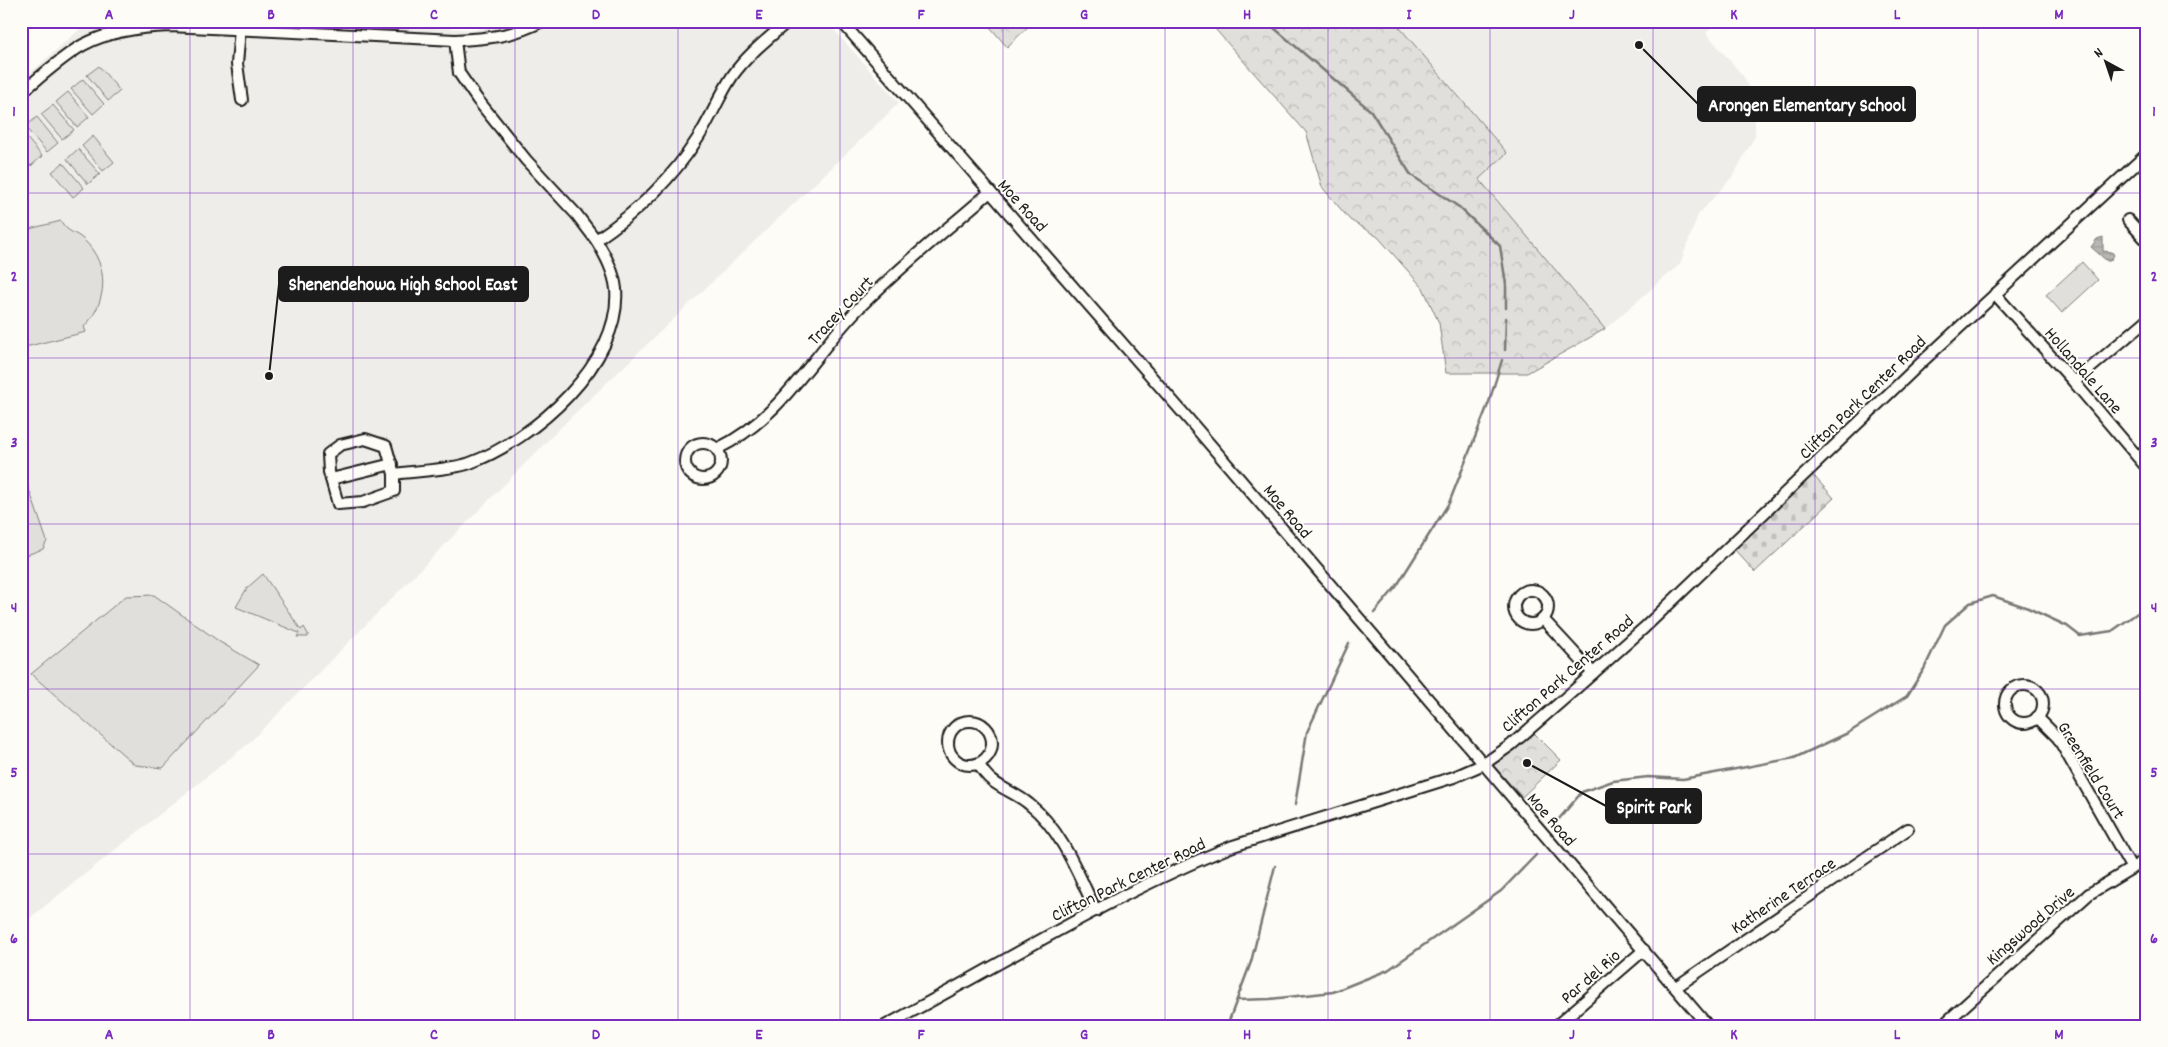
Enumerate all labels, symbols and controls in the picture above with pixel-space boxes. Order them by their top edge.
text: A [105,4,114,27]
text: B [267,4,275,27]
text: C [430,4,438,27]
text: D [592,4,601,27]
text: E [755,4,763,27]
text: F [917,4,925,27]
text: G [1080,4,1088,27]
text: H [1243,4,1251,27]
text: I [1407,4,1413,27]
text: J [1569,4,1575,27]
text: K [1730,4,1738,27]
text: L [1894,4,1901,27]
text: M [2054,4,2064,27]
north arrow [2080,38,2130,88]
text: N [2090,44,2108,63]
callout: Arongen Elementary School [1698,87,1915,121]
text: Arongen Elementary School [1708,94,1906,121]
text: 1 [12,101,16,124]
text: 1 [2152,101,2156,124]
street label: Moe Road [990,174,1052,239]
text: 2 [11,266,18,289]
text: 2 [2151,266,2158,289]
callout: Shenendehowa High School East [279,267,528,301]
street label: Tracey Court [803,271,881,352]
text: Shenendehowa High School East [289,273,517,300]
street label: Hollandale Lane [2037,323,2127,421]
street label: Clifton Park Center Road [1794,331,1933,466]
text: 3 [10,432,18,455]
text: 3 [2150,432,2158,455]
street label: Moe Road [1256,480,1316,545]
text: 4 [11,597,17,620]
text: 4 [2151,597,2157,620]
street label: Clifton Park Center Road [1497,610,1641,740]
street label: Greenfield Court [2050,718,2130,825]
text: 5 [10,762,18,785]
text: 5 [2150,762,2158,785]
street label: Moe Road [1520,788,1581,853]
callout: Spirit Park [1606,789,1701,823]
text: Spirit Park [1617,796,1692,823]
street label: Clifton Park Center Road [1048,833,1210,929]
street label: Katherine Terrace [1727,853,1842,942]
street label: Kingswood Drive [1982,881,2082,972]
text: 6 [10,928,18,951]
text: 6 [2150,928,2158,951]
street label: Par del Rio [1556,945,1627,1011]
text: A [105,1024,114,1047]
text: B [267,1024,275,1047]
text: C [430,1024,438,1047]
text: D [592,1024,601,1047]
text: E [755,1024,763,1047]
text: F [917,1024,925,1047]
text: G [1080,1024,1088,1047]
text: H [1243,1024,1251,1047]
text: I [1407,1024,1413,1047]
text: J [1569,1024,1575,1047]
text: K [1730,1024,1738,1047]
text: L [1894,1024,1901,1047]
text: M [2054,1024,2064,1047]

